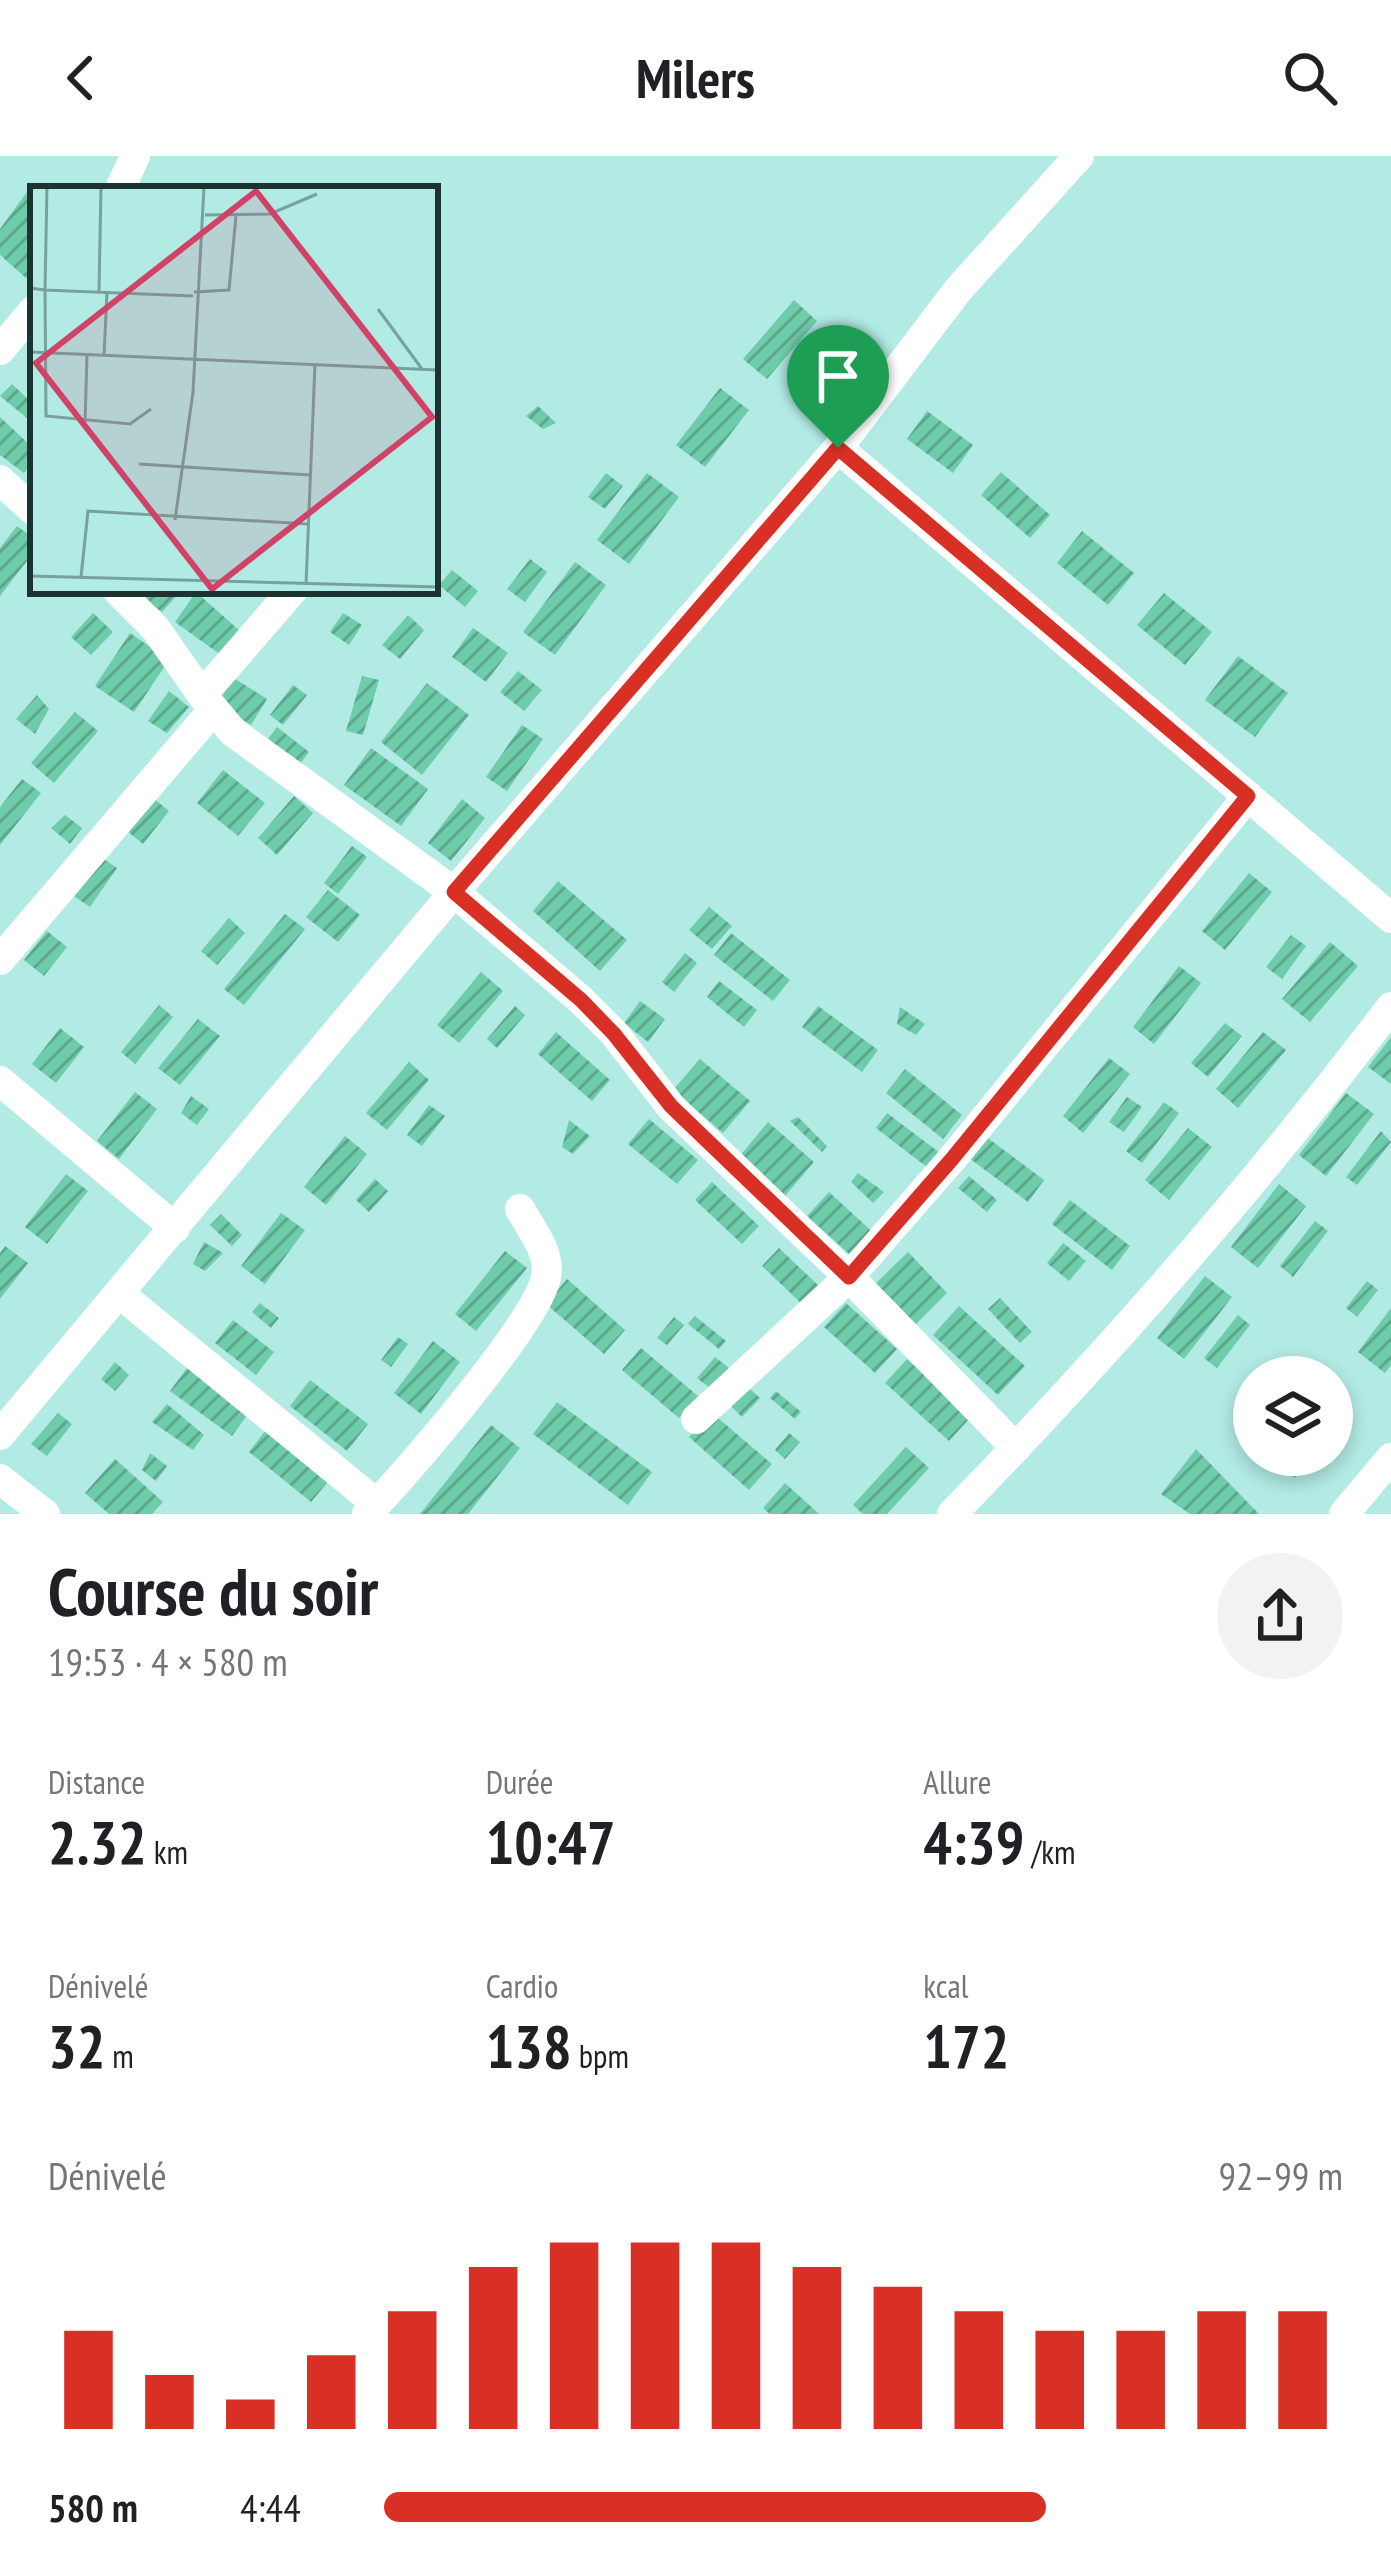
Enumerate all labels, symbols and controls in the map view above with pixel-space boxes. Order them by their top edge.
text: Milers [636,43,755,113]
icon: back [48,45,114,111]
icon: search [1277,45,1343,111]
inset map [30,186,438,594]
pin [787,325,889,448]
icon: arrive [805,343,871,409]
map controls [1233,1356,1353,1476]
button: layers [1233,1356,1353,1476]
text: Course du soir [48,1548,378,1633]
button: share [1217,1553,1343,1679]
text: 19:53 · 4 × 580 m [48,1636,288,1687]
text: Distance [48,1760,145,1803]
text: Durée [486,1760,553,1803]
text: Allure [923,1760,991,1803]
text: 2.32 [48,1803,147,1881]
text: 10:47 [486,1803,615,1881]
text: 4:39 [923,1803,1024,1881]
text: km [147,1830,188,1873]
text: /km [1024,1830,1075,1873]
text: Dénivelé [48,1964,148,2007]
text: Cardio [486,1964,558,2007]
text: kcal [923,1964,968,2007]
text: 32 [48,2007,105,2085]
text: 138 [486,2007,572,2085]
text: 172 [923,2007,1009,2085]
text: m [105,2034,134,2077]
text: bpm [572,2034,629,2077]
text: Dénivelé [48,2150,167,2201]
text: 92–99 m [1218,2150,1343,2201]
text: 580 m [48,2482,138,2533]
text: 4:44 [240,2482,301,2533]

